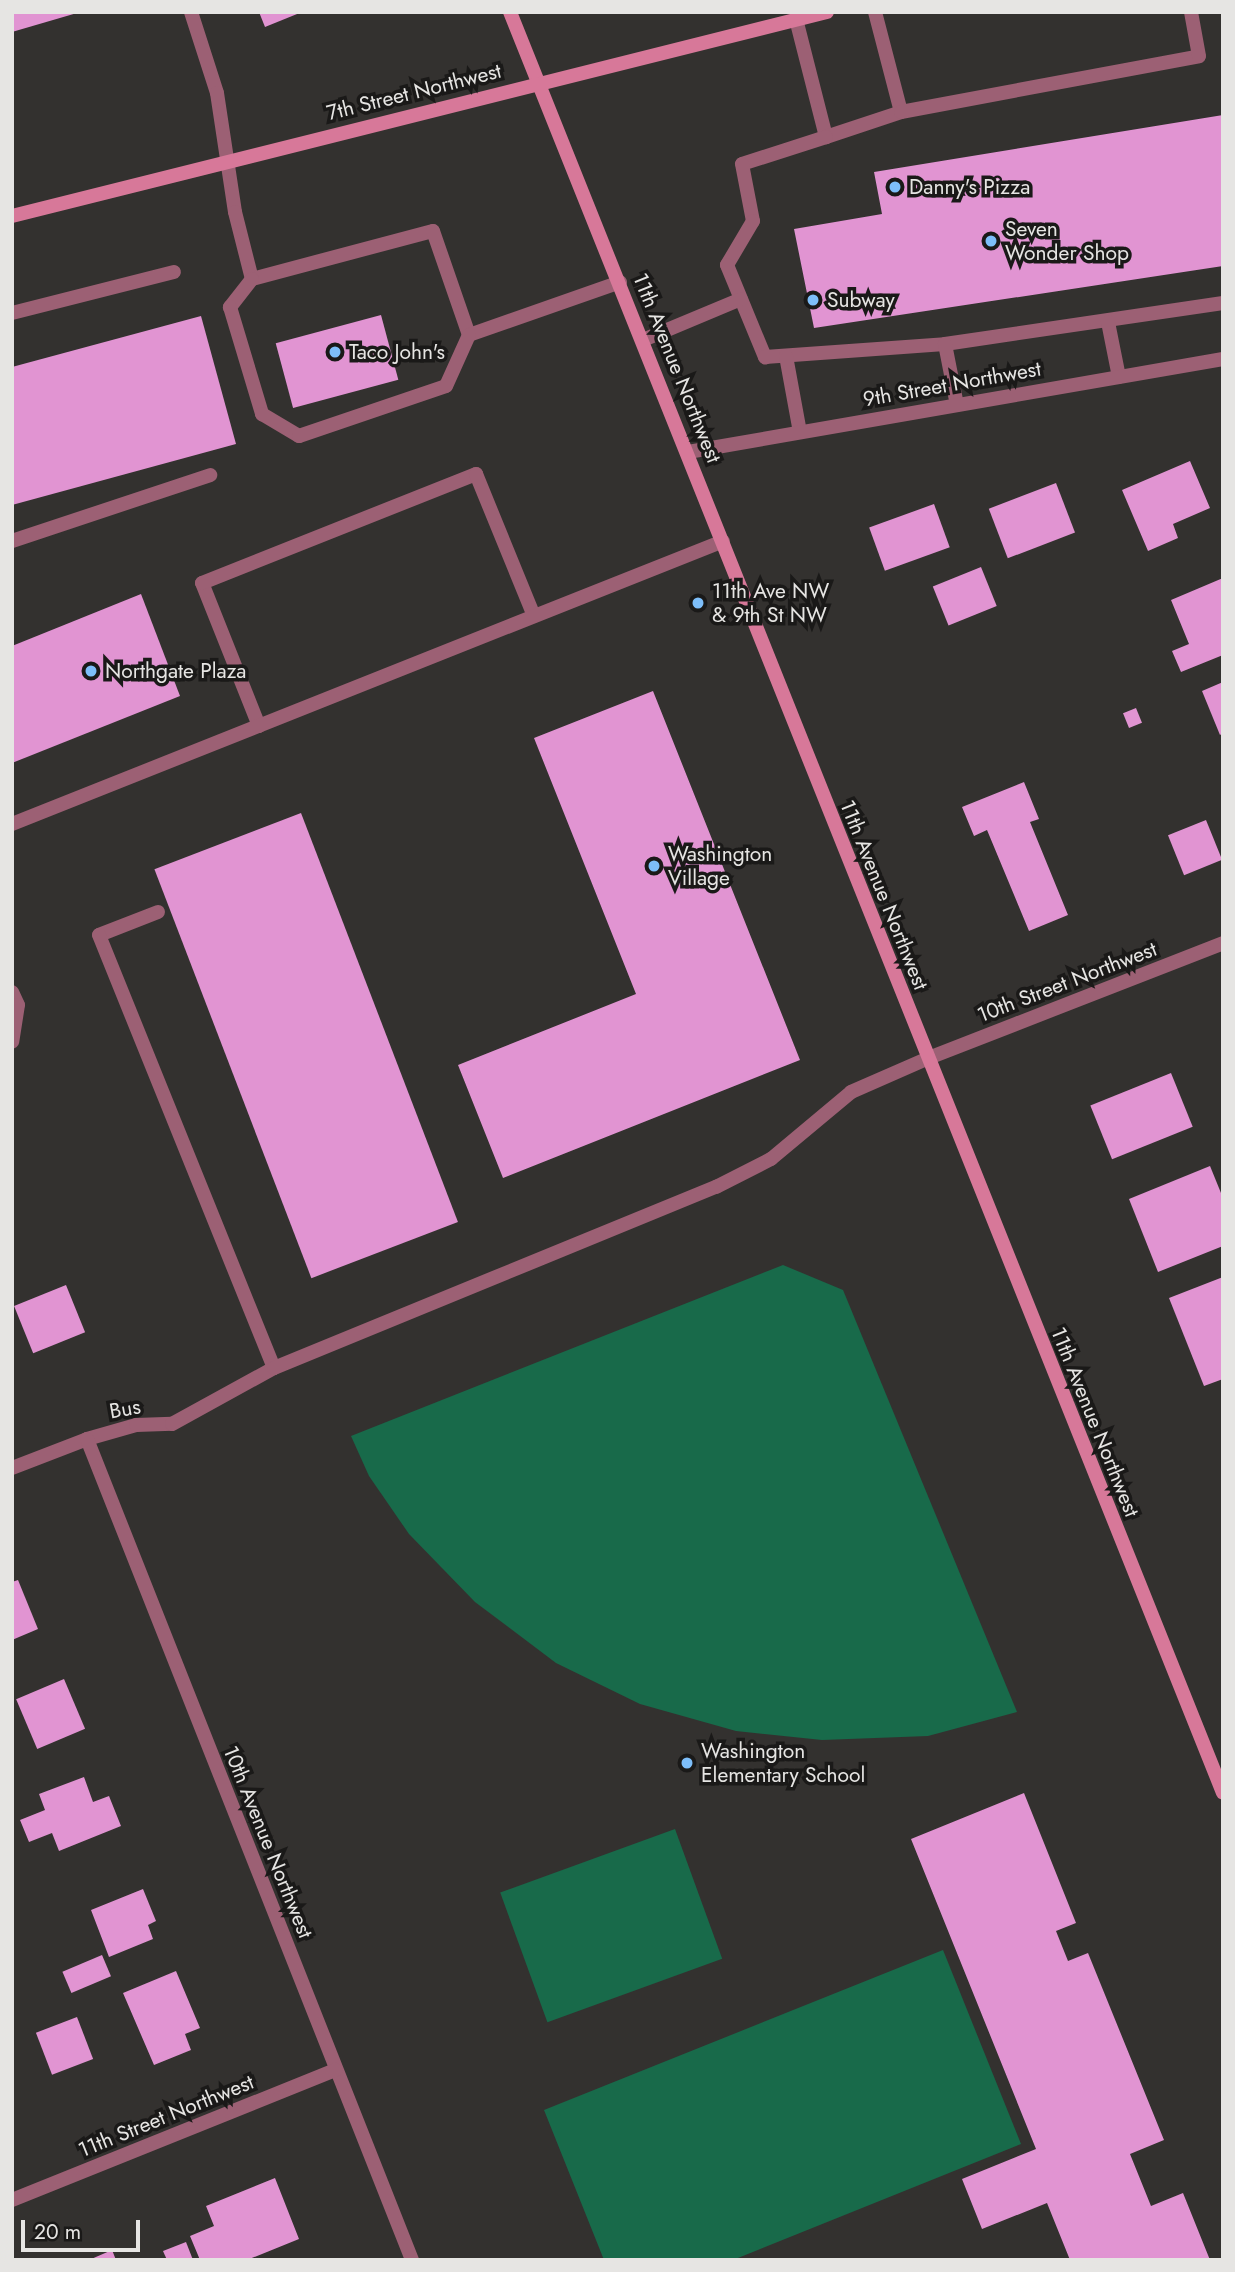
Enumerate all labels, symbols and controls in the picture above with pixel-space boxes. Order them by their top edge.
street label: 7th Street Northwest [324,58,504,126]
place label: Danny's Pizza [909,174,1030,200]
marker: Danny's Pizza [887,179,903,195]
place label: Seven Wonder Shop [1005,216,1129,266]
marker: Seven Wonder Shop [983,233,999,249]
street label: 11th Avenue Northwest [627,270,727,466]
place label: Subway [827,287,895,313]
marker: Subway [805,292,821,308]
place label: Taco John's [349,339,445,365]
marker: Taco John's [327,344,343,360]
street label: 9th Street Northwest [861,356,1043,412]
place label: 11th Ave NW & 9th St NW [712,578,829,628]
marker: 11th Ave NW & 9th St NW [690,595,706,611]
place label: Northgate Plaza [105,658,246,684]
marker: Northgate Plaza [83,663,99,679]
street label: 11th Avenue Northwest [834,797,934,993]
place label: Washington Village [668,841,772,891]
marker: Washington Village [646,858,662,874]
street label: 10th Street Northwest [974,936,1160,1028]
street label: 11th Avenue Northwest [1045,1324,1145,1520]
street label: Bus [107,1394,143,1424]
place label: Washington Elementary School [701,1738,865,1788]
street label: 10th Avenue Northwest [218,1742,318,1942]
marker: Washington Elementary School [679,1755,695,1771]
street label: 11th Street Northwest [75,2069,257,2163]
scale bar [24,2206,144,2250]
text: 20 m [34,2217,81,2247]

